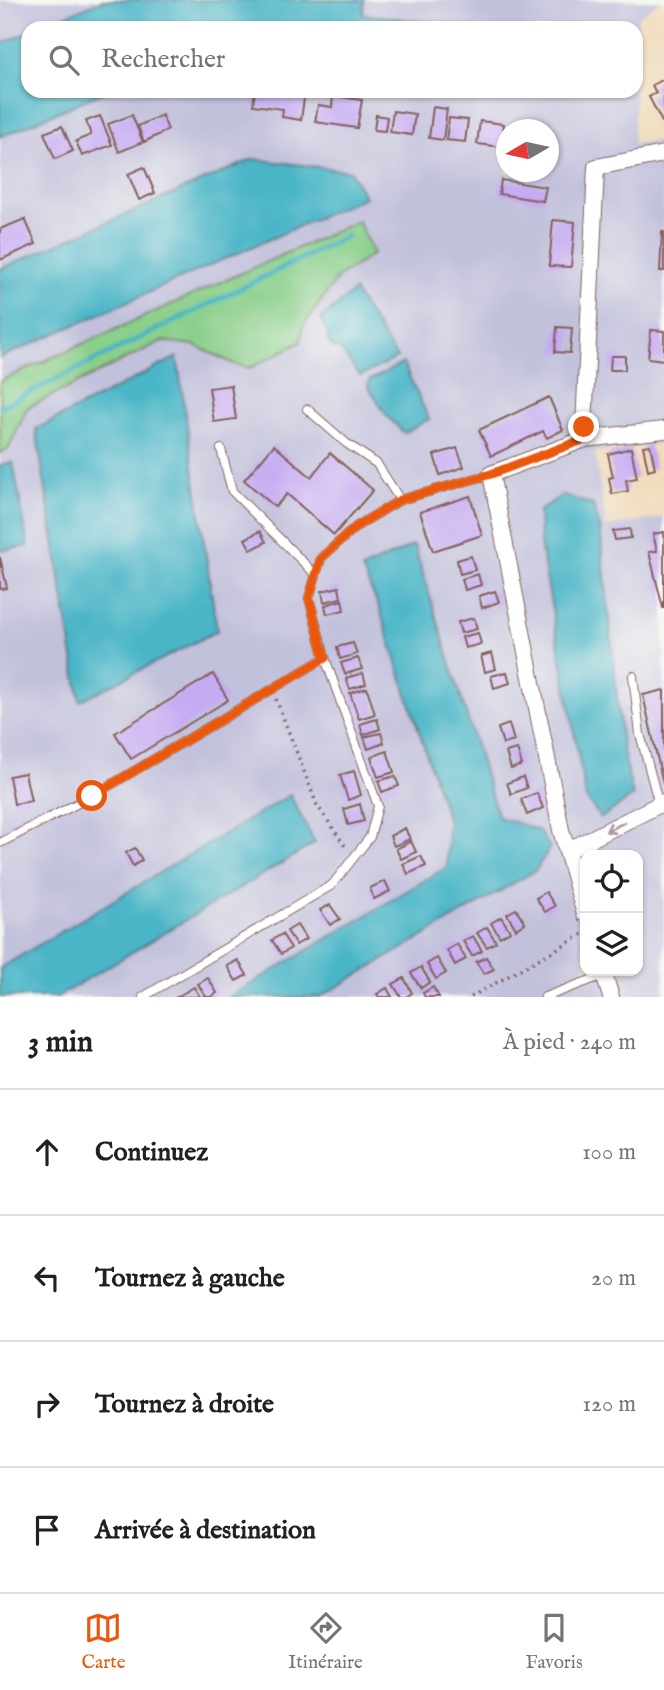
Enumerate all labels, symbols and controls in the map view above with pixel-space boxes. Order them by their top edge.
search box [21,21,643,98]
icon: search [45,41,83,79]
text: Rechercher [101,43,225,76]
north arrow [496,119,559,182]
route end [568,411,599,442]
route start [76,780,107,811]
one-way arrow [605,820,626,834]
map controls [580,850,643,976]
button: locate [580,850,643,913]
button: layers [580,913,643,976]
text: 3 min [28,1024,93,1062]
text: À pied · 240 m [503,1028,636,1057]
icon: ahead [28,1133,66,1171]
text: Continuez [95,1136,208,1169]
text: 100 m [582,1138,636,1167]
icon: left [28,1259,66,1297]
text: Tournez à gauche [95,1262,285,1295]
text: 20 m [591,1264,636,1293]
icon: right [28,1385,66,1423]
text: Tournez à droite [95,1388,274,1421]
text: 120 m [583,1390,636,1419]
icon: arrive [28,1511,66,1549]
text: Arrivée à destination [95,1514,316,1547]
tab: Carte [81,1609,125,1675]
tab: Itinéraire [288,1609,363,1675]
tab: Favoris [526,1609,583,1675]

